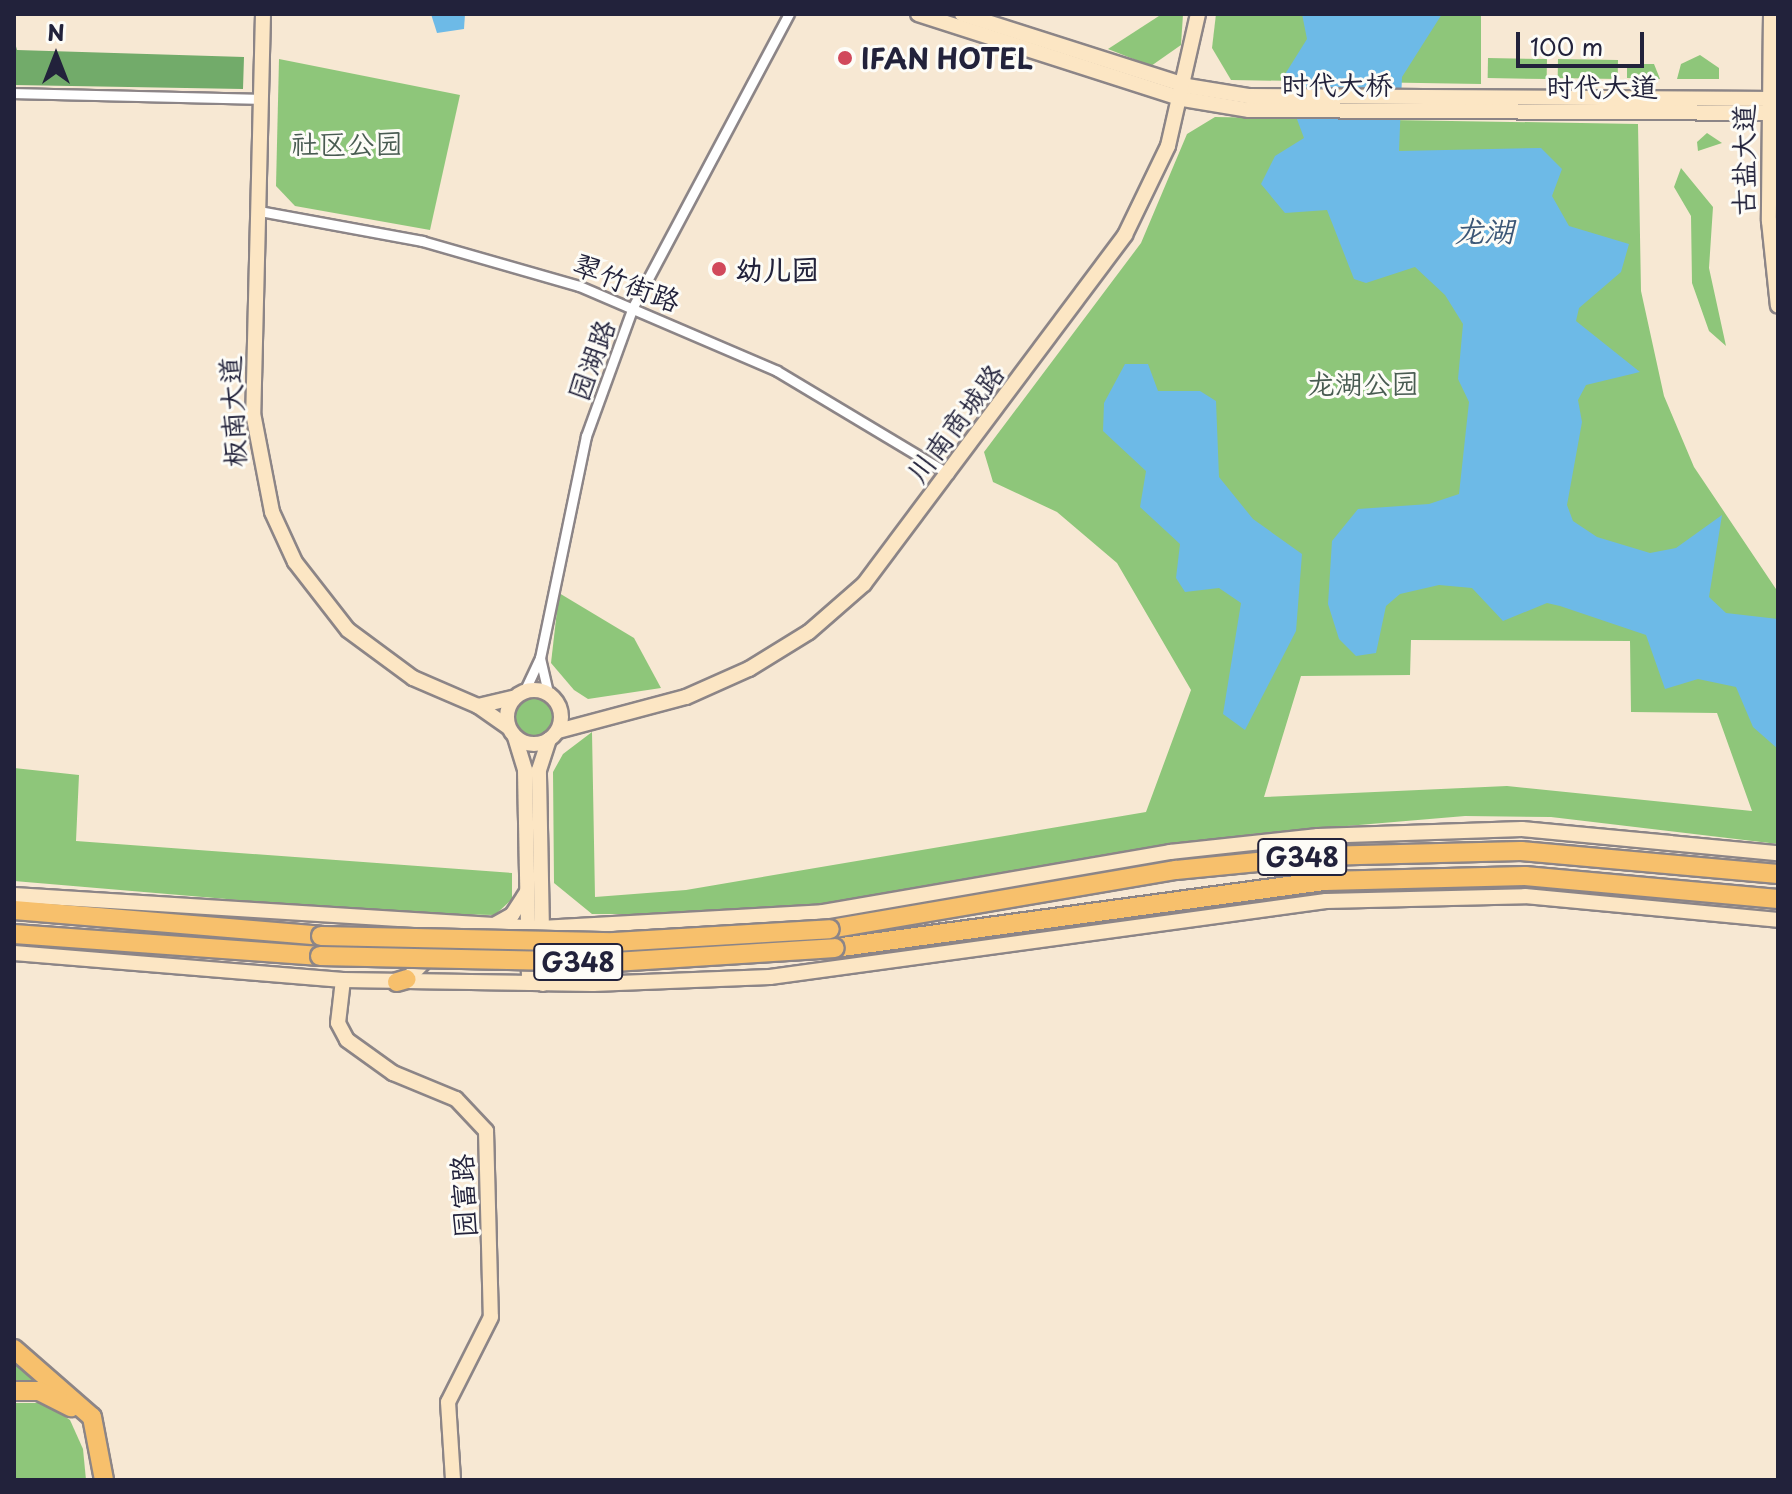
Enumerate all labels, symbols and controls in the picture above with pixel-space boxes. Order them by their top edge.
text: N [47,15,65,48]
north arrow [16,16,96,96]
scale bar [1520,16,1648,66]
text: 100 m [1530,28,1603,64]
place label: IFAN HOTEL [861,41,1034,75]
marker: IFAN HOTEL [836,49,854,67]
street label: 时代大桥 [1281,67,1393,101]
street label: 时代大道 [1546,69,1658,103]
street label: 古盐大道 [1726,104,1760,216]
park label: 社区公园 [291,126,403,160]
water label: 龙湖 [1454,212,1514,248]
street label: 翠竹街路 [569,246,685,318]
place label: 幼儿园 [735,252,819,286]
marker: 幼儿园 [710,260,728,278]
street label: 园湖路 [561,315,621,405]
street label: 板南大道 [212,355,252,469]
street label: 川南商城路 [899,357,1011,489]
park label: 龙湖公园 [1307,366,1419,400]
road number: G348 [1256,835,1348,879]
road number: G348 [532,940,624,984]
street label: 园富路 [444,1153,482,1239]

